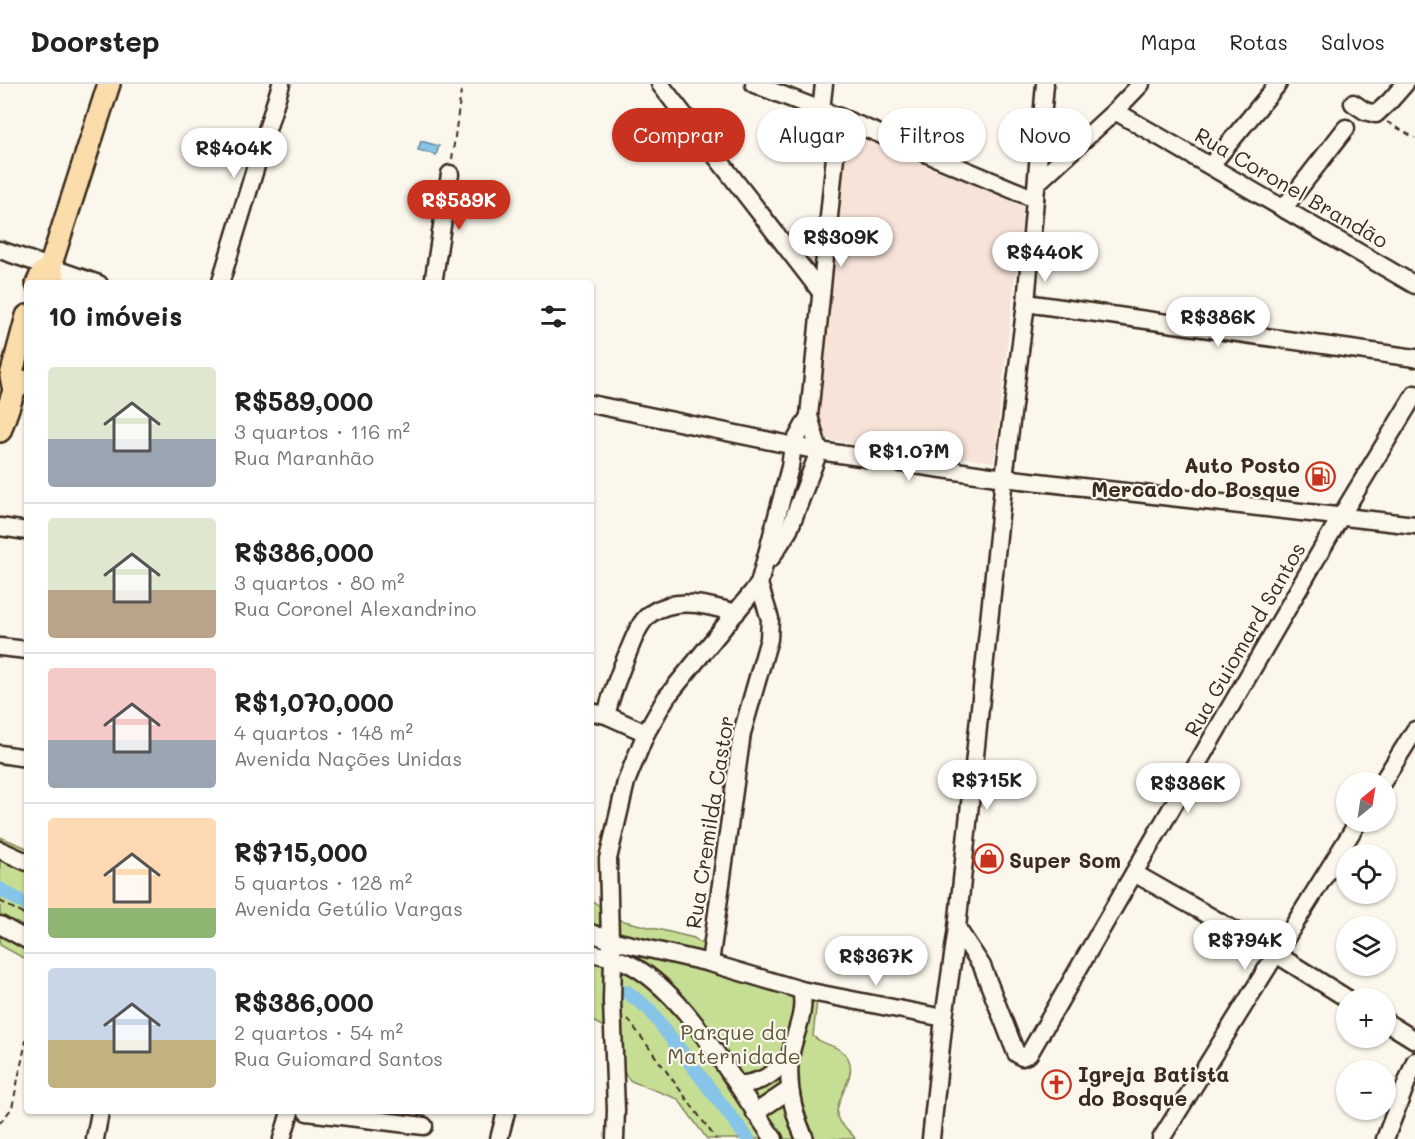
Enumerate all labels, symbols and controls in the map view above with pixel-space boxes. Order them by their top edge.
text: Doorstep [30,23,160,59]
text: Mapa [1141,28,1197,55]
text: Rotas [1230,28,1288,55]
text: Salvos [1321,28,1385,55]
chip: Comprar [612,108,745,162]
chip: Alugar [757,108,866,162]
chip: Filtros [878,108,986,162]
chip: Novo [998,108,1092,162]
street label: Rua Coronel Brandão [1190,121,1394,253]
pin: R$404K [185,128,283,179]
text: R$404K [195,134,273,160]
pin: R$589K [410,180,508,231]
text: R$589K [421,186,497,212]
pin: R$309K [792,217,890,268]
text: R$309K [803,223,879,249]
pin: R$440K [996,232,1094,283]
text: R$440K [1006,238,1084,264]
pin: R$386K [1169,297,1267,348]
text: 10 imóveis [48,299,182,333]
icon: filters [537,300,570,333]
text: R$386K [1180,303,1256,329]
text: R$589,000 [234,384,373,418]
icon: home [96,391,168,463]
text: 3 quartos · 116 m² [234,418,410,444]
pin: R$1.07M [854,431,964,482]
text: R$1.07M [868,437,950,463]
text: Rua Maranhão [234,444,374,470]
place label: Auto Posto Mercado do Bosque [1091,451,1300,502]
fuel station icon: Auto Posto Mercado do Bosque [1305,460,1337,492]
text: R$386,000 [234,535,374,569]
street label: Rua Guiomard Santos [1177,537,1311,741]
icon: home [96,542,168,614]
text: 3 quartos · 80 m² [234,569,405,595]
text: Rua Coronel Alexandrino [234,595,476,621]
text: R$1,070,000 [234,685,394,719]
icon: home [96,692,168,764]
street label: Rua Cremilda Castor [679,714,739,930]
text: 4 quartos · 148 m² [234,719,413,745]
text: Avenida Nações Unidas [234,745,462,771]
pin: R$715K [938,760,1036,811]
pin: R$386K [1139,763,1237,814]
text: R$715K [951,766,1023,792]
text: R$386K [1150,769,1226,795]
north arrow [1336,772,1396,832]
map controls [1336,772,1396,1120]
text: R$715,000 [234,835,367,869]
icon: home [96,842,168,914]
shop icon: Super Som [972,843,1004,875]
button: locate [1336,844,1396,904]
place label: Super Som [1009,846,1121,873]
text: 5 quartos · 128 m² [234,869,412,895]
text: Avenida Getúlio Vargas [234,895,463,921]
button: layers [1336,916,1396,976]
pin: R$794K [1196,920,1294,971]
text: R$794K [1207,926,1283,952]
pin: R$367K [827,936,925,987]
text: R$367K [839,942,913,968]
text: R$386,000 [234,985,374,1019]
button: + [1336,988,1396,1048]
icon: home [96,992,168,1064]
park label: Parque da Maternidade [667,1018,801,1069]
text: 2 quartos · 54 m² [234,1019,403,1045]
text: Rua Guiomard Santos [234,1045,443,1071]
place label: Igreja Batista do Bosque [1078,1060,1229,1111]
button: − [1336,1060,1396,1120]
church icon: Igreja Batista do Bosque [1041,1069,1073,1101]

